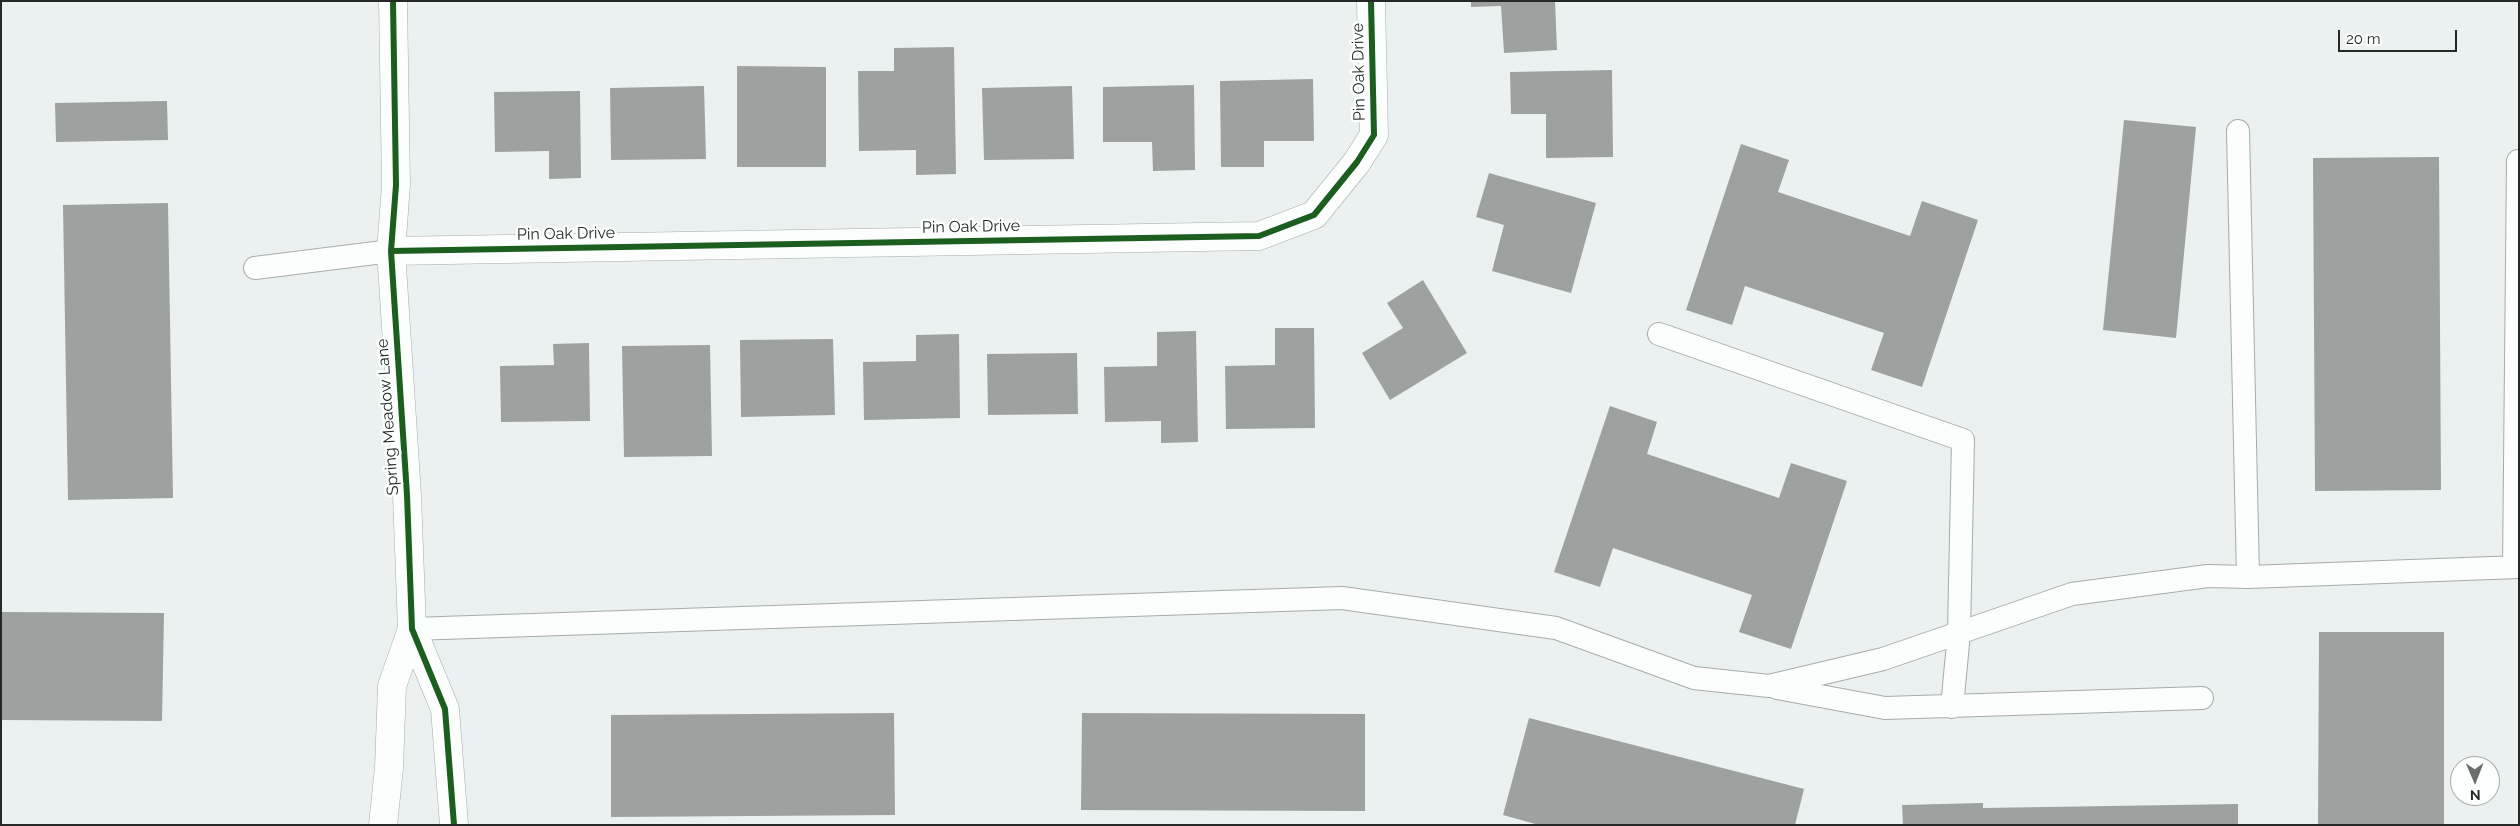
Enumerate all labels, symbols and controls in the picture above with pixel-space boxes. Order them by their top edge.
scale bar [2340,20,2459,52]
street label: Pin Oak Drive [1349,23,1369,121]
text: 20 m [2346,30,2381,48]
street label: Pin Oak Drive [922,217,1020,237]
street label: Pin Oak Drive [517,224,615,244]
street label: Spring Meadow Lane [373,338,403,496]
north arrow [2450,756,2500,806]
text: N [2470,787,2481,803]

